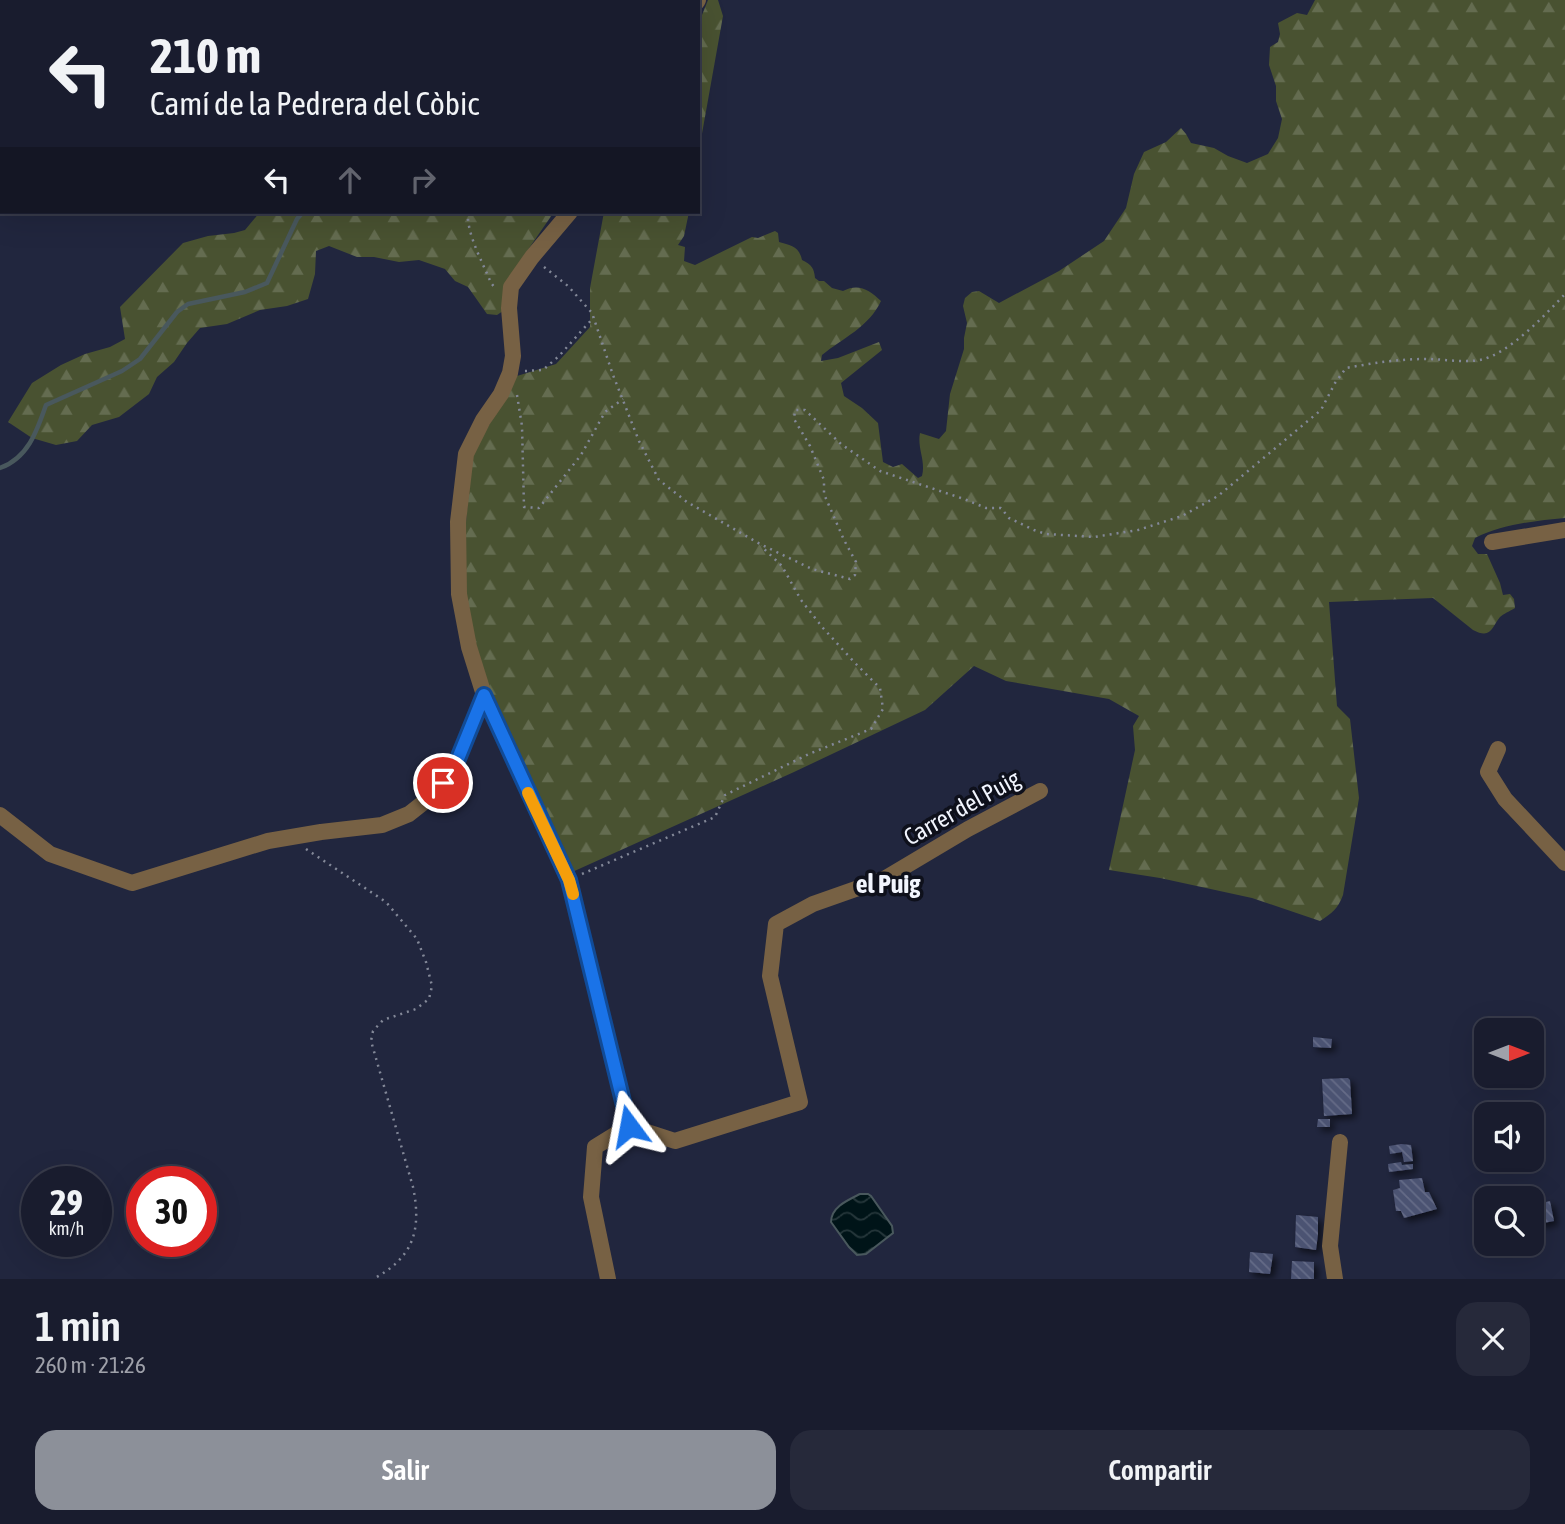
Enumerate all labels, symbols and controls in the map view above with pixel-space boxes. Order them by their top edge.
text: 210 m [150,27,261,83]
icon: left [35,28,126,119]
text: Camí de la Pedrera del Còbic [150,85,479,122]
icon: left [258,161,296,199]
icon: ahead [331,161,369,199]
icon: right [404,161,442,199]
pin [413,753,473,813]
icon: arrive [424,764,462,802]
street label: Carrer del Puig [899,764,1025,851]
district label: el Puig [856,869,921,899]
north arrow [1474,1018,1544,1088]
map controls [1474,1018,1544,1256]
position arrow [592,1089,666,1163]
button: sound [1474,1102,1544,1172]
speed limit sign: 30 [126,1166,217,1257]
text: 29 [50,1182,83,1222]
button: search [1474,1186,1544,1256]
text: km/h [49,1218,84,1239]
text: 1 min [35,1302,121,1350]
button: close [1456,1302,1530,1376]
text: 260 m · 21:26 [35,1352,146,1378]
button: Salir [35,1430,776,1510]
button: Compartir [790,1430,1530,1510]

